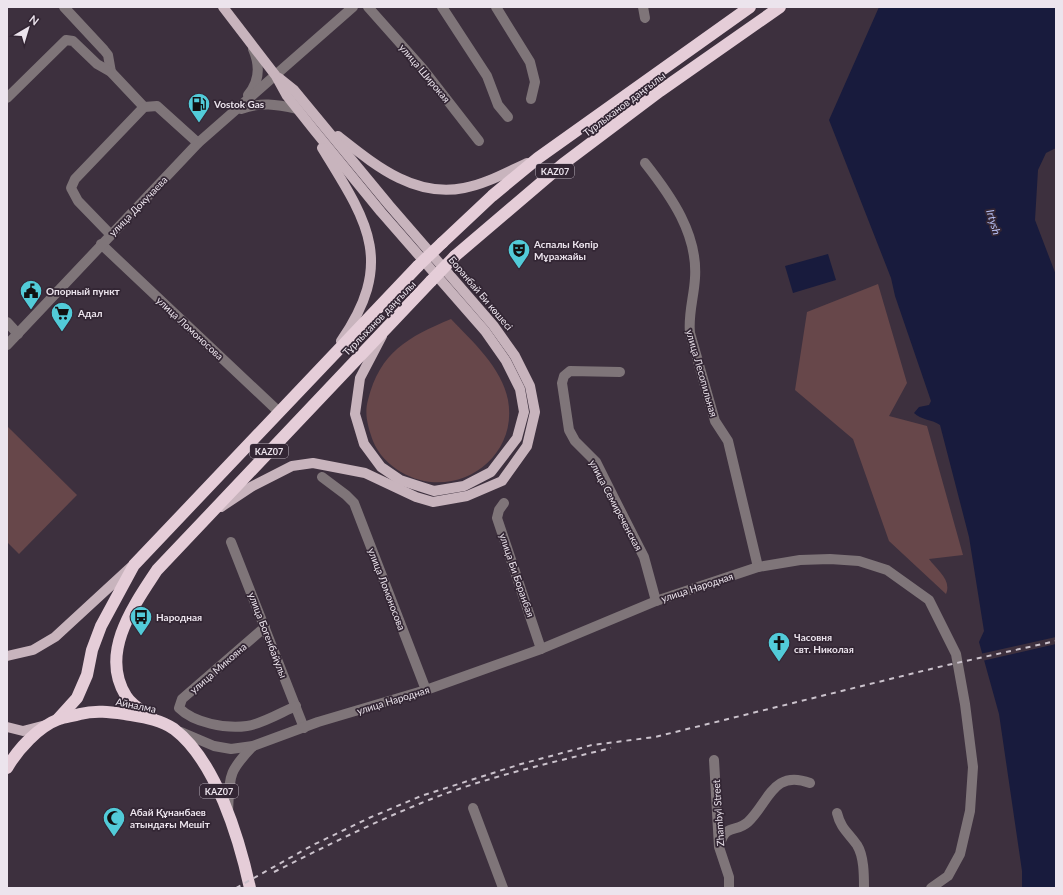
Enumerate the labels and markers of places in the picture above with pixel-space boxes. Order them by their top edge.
fuel station icon: Vostok Gas [186,91,212,124]
place label: Vostok Gas [213,98,265,110]
theatre icon: Аспалы Көпір Мұражайы [506,237,532,270]
place label: Аспалы Көпір Мұражайы [533,238,599,262]
public building icon: Опорный пункт [18,278,44,311]
place label: Опорный пункт [46,285,121,297]
supermarket icon: Адал [49,300,75,333]
place label: Адал [77,307,102,319]
bus stop icon: Народная [128,604,154,637]
place label: Народная [156,611,202,623]
church icon: Часовня свт. Николая [766,630,792,663]
place label: Часовня свт. Николая [794,631,854,655]
mosque icon: Абай Құнанбаев атындағы Мешіт [101,805,127,838]
place label: Абай Құнанбаев атындағы Мешіт [129,806,211,830]

